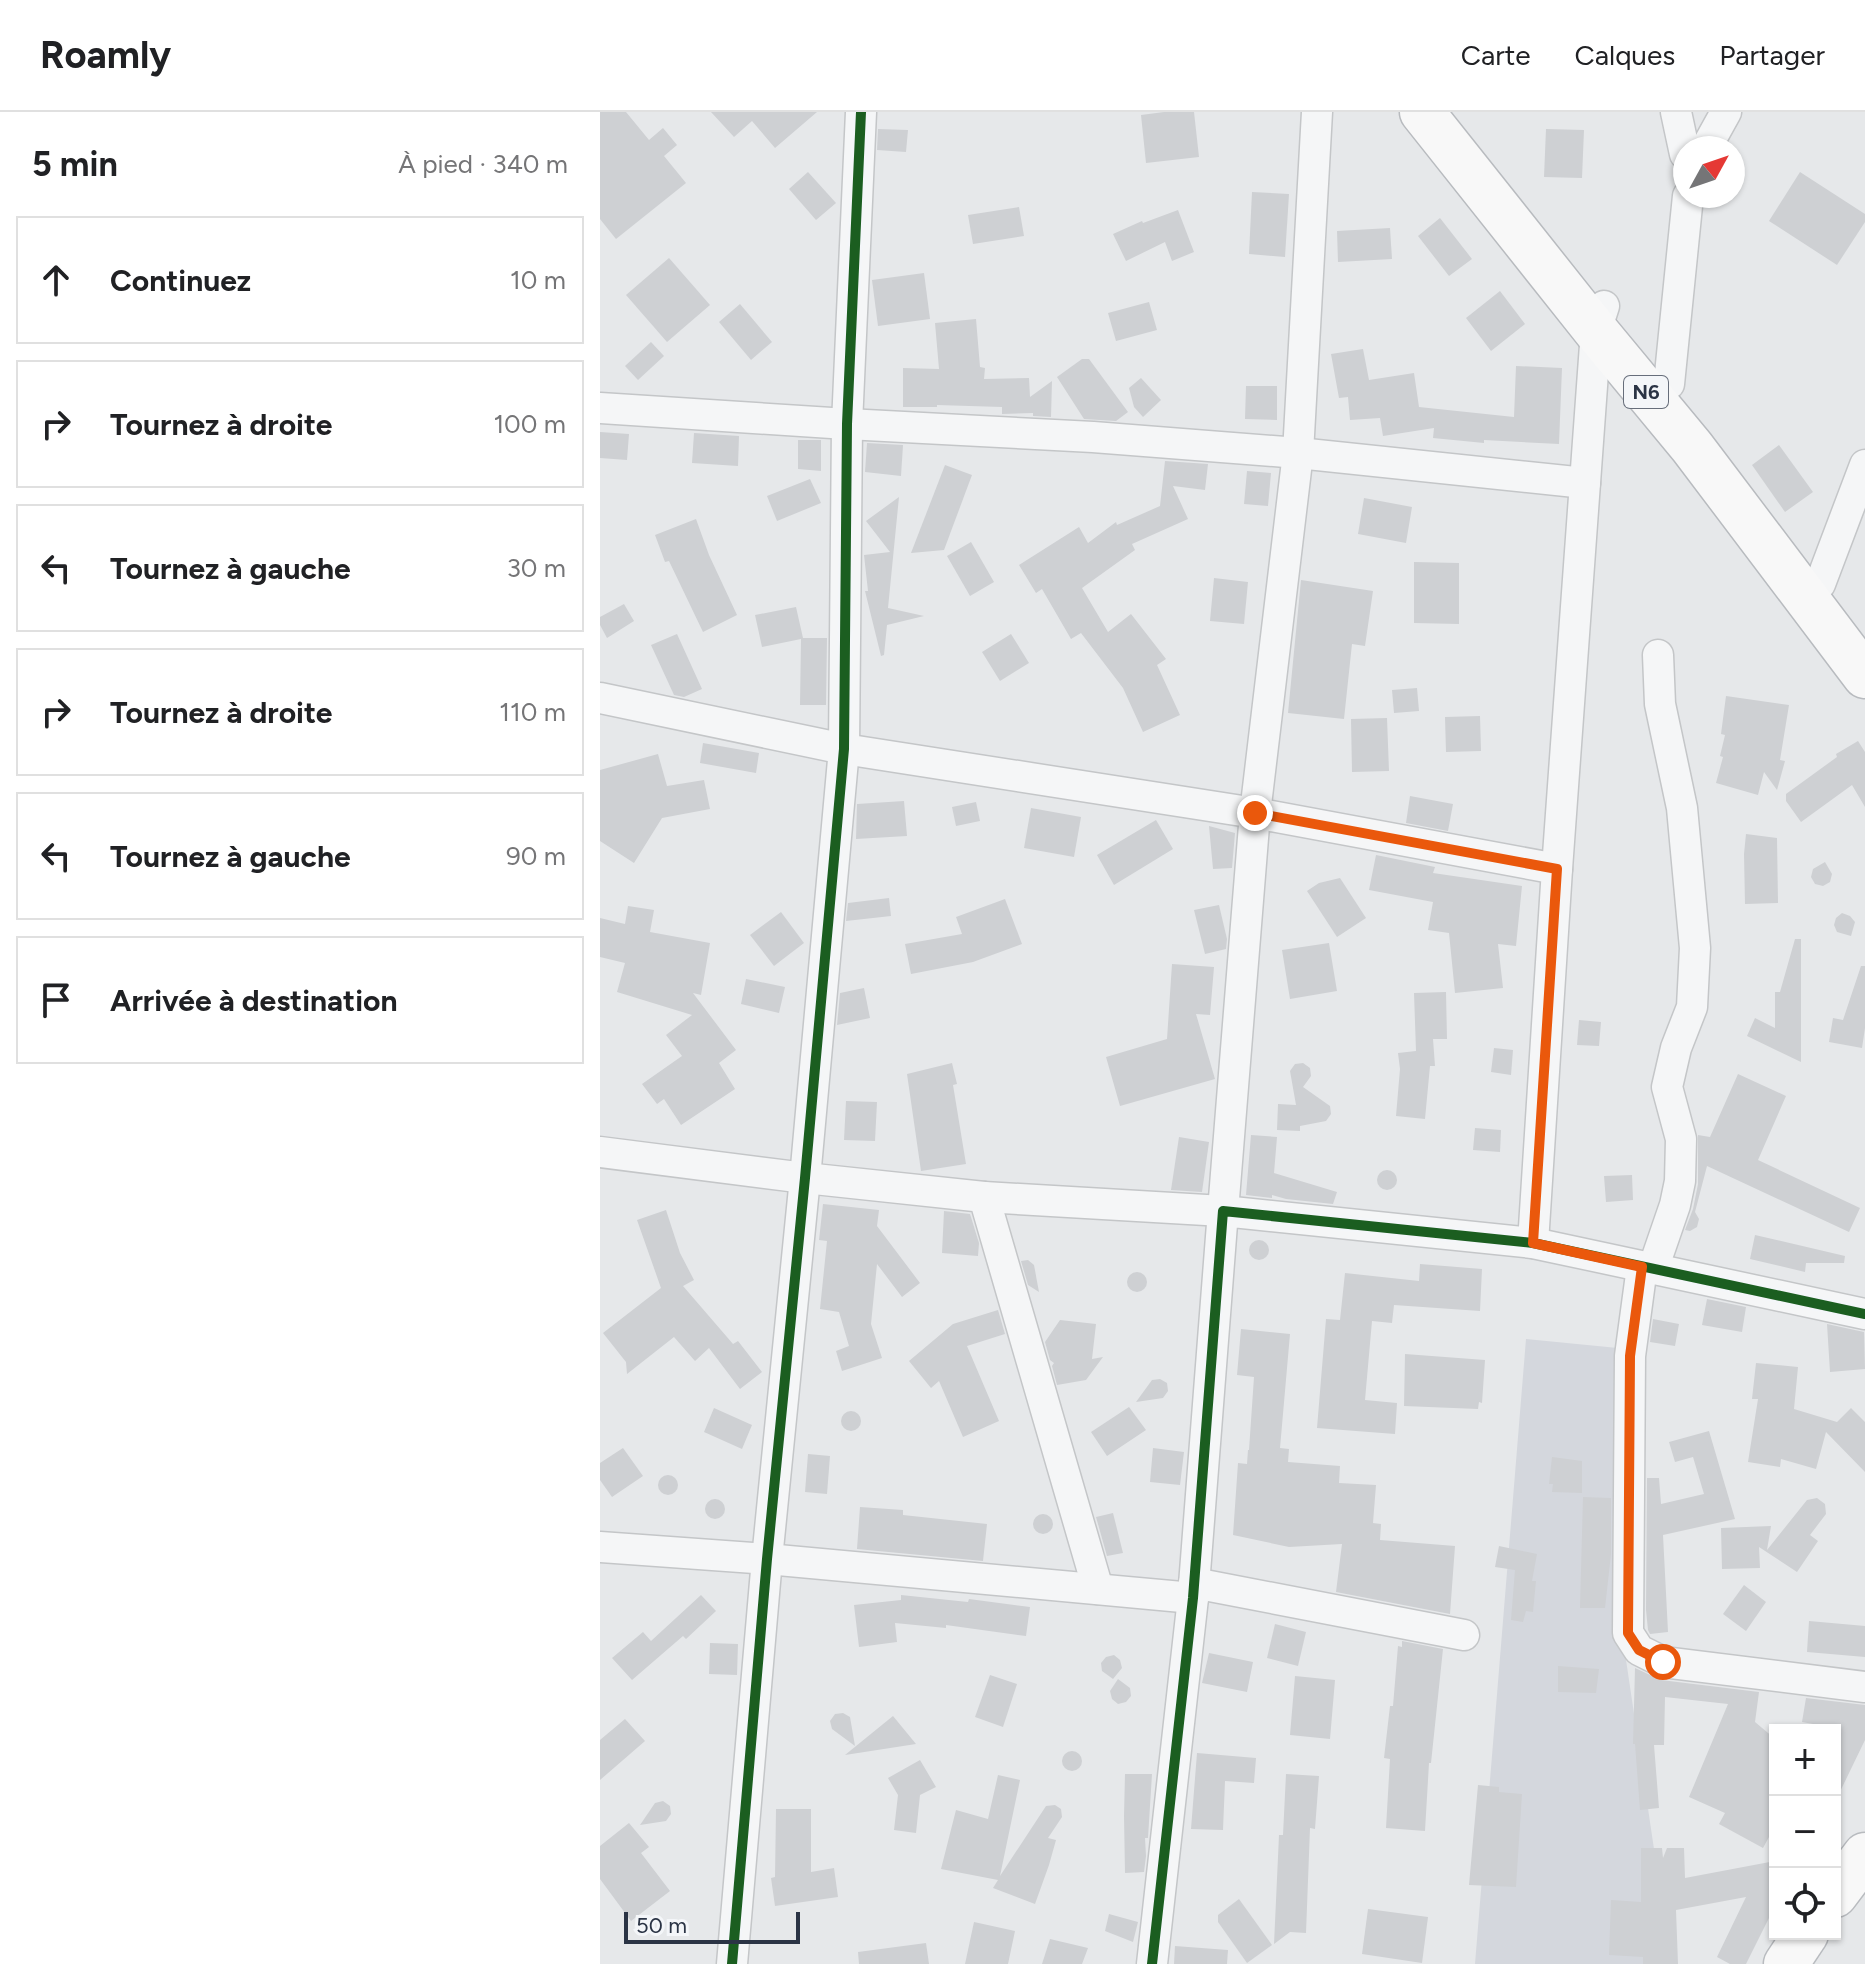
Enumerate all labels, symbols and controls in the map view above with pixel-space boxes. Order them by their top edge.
text: Roamly [40,32,171,78]
text: Carte [1461,38,1531,72]
text: Calques [1575,38,1675,72]
text: Partager [1719,38,1825,72]
north arrow [1673,136,1745,208]
text: 5 min [32,144,118,185]
text: À pied · 340 m [398,148,568,180]
icon: ahead [34,258,78,302]
text: Continuez [110,262,251,299]
text: 10 m [510,264,566,296]
road number: N6 [1624,376,1668,408]
icon: right [34,402,78,446]
text: Tournez à droite [110,406,332,443]
text: 100 m [493,408,566,440]
icon: left [34,546,78,590]
text: Tournez à gauche [110,550,351,587]
text: 30 m [507,552,566,584]
icon: right [34,690,78,734]
text: Tournez à droite [110,694,332,731]
text: 110 m [499,696,566,728]
route end [1237,795,1273,831]
icon: left [34,834,78,878]
text: Tournez à gauche [110,838,351,875]
text: 90 m [506,840,566,872]
icon: arrive [34,978,78,1022]
text: Arrivée à destination [110,982,397,1019]
route start [1645,1644,1681,1680]
map controls [1769,1724,1841,1940]
button: + [1769,1724,1841,1796]
button: − [1769,1796,1841,1868]
button: locate [1769,1868,1841,1940]
scale bar [624,1908,800,1944]
text: 50 m [636,1912,687,1939]

